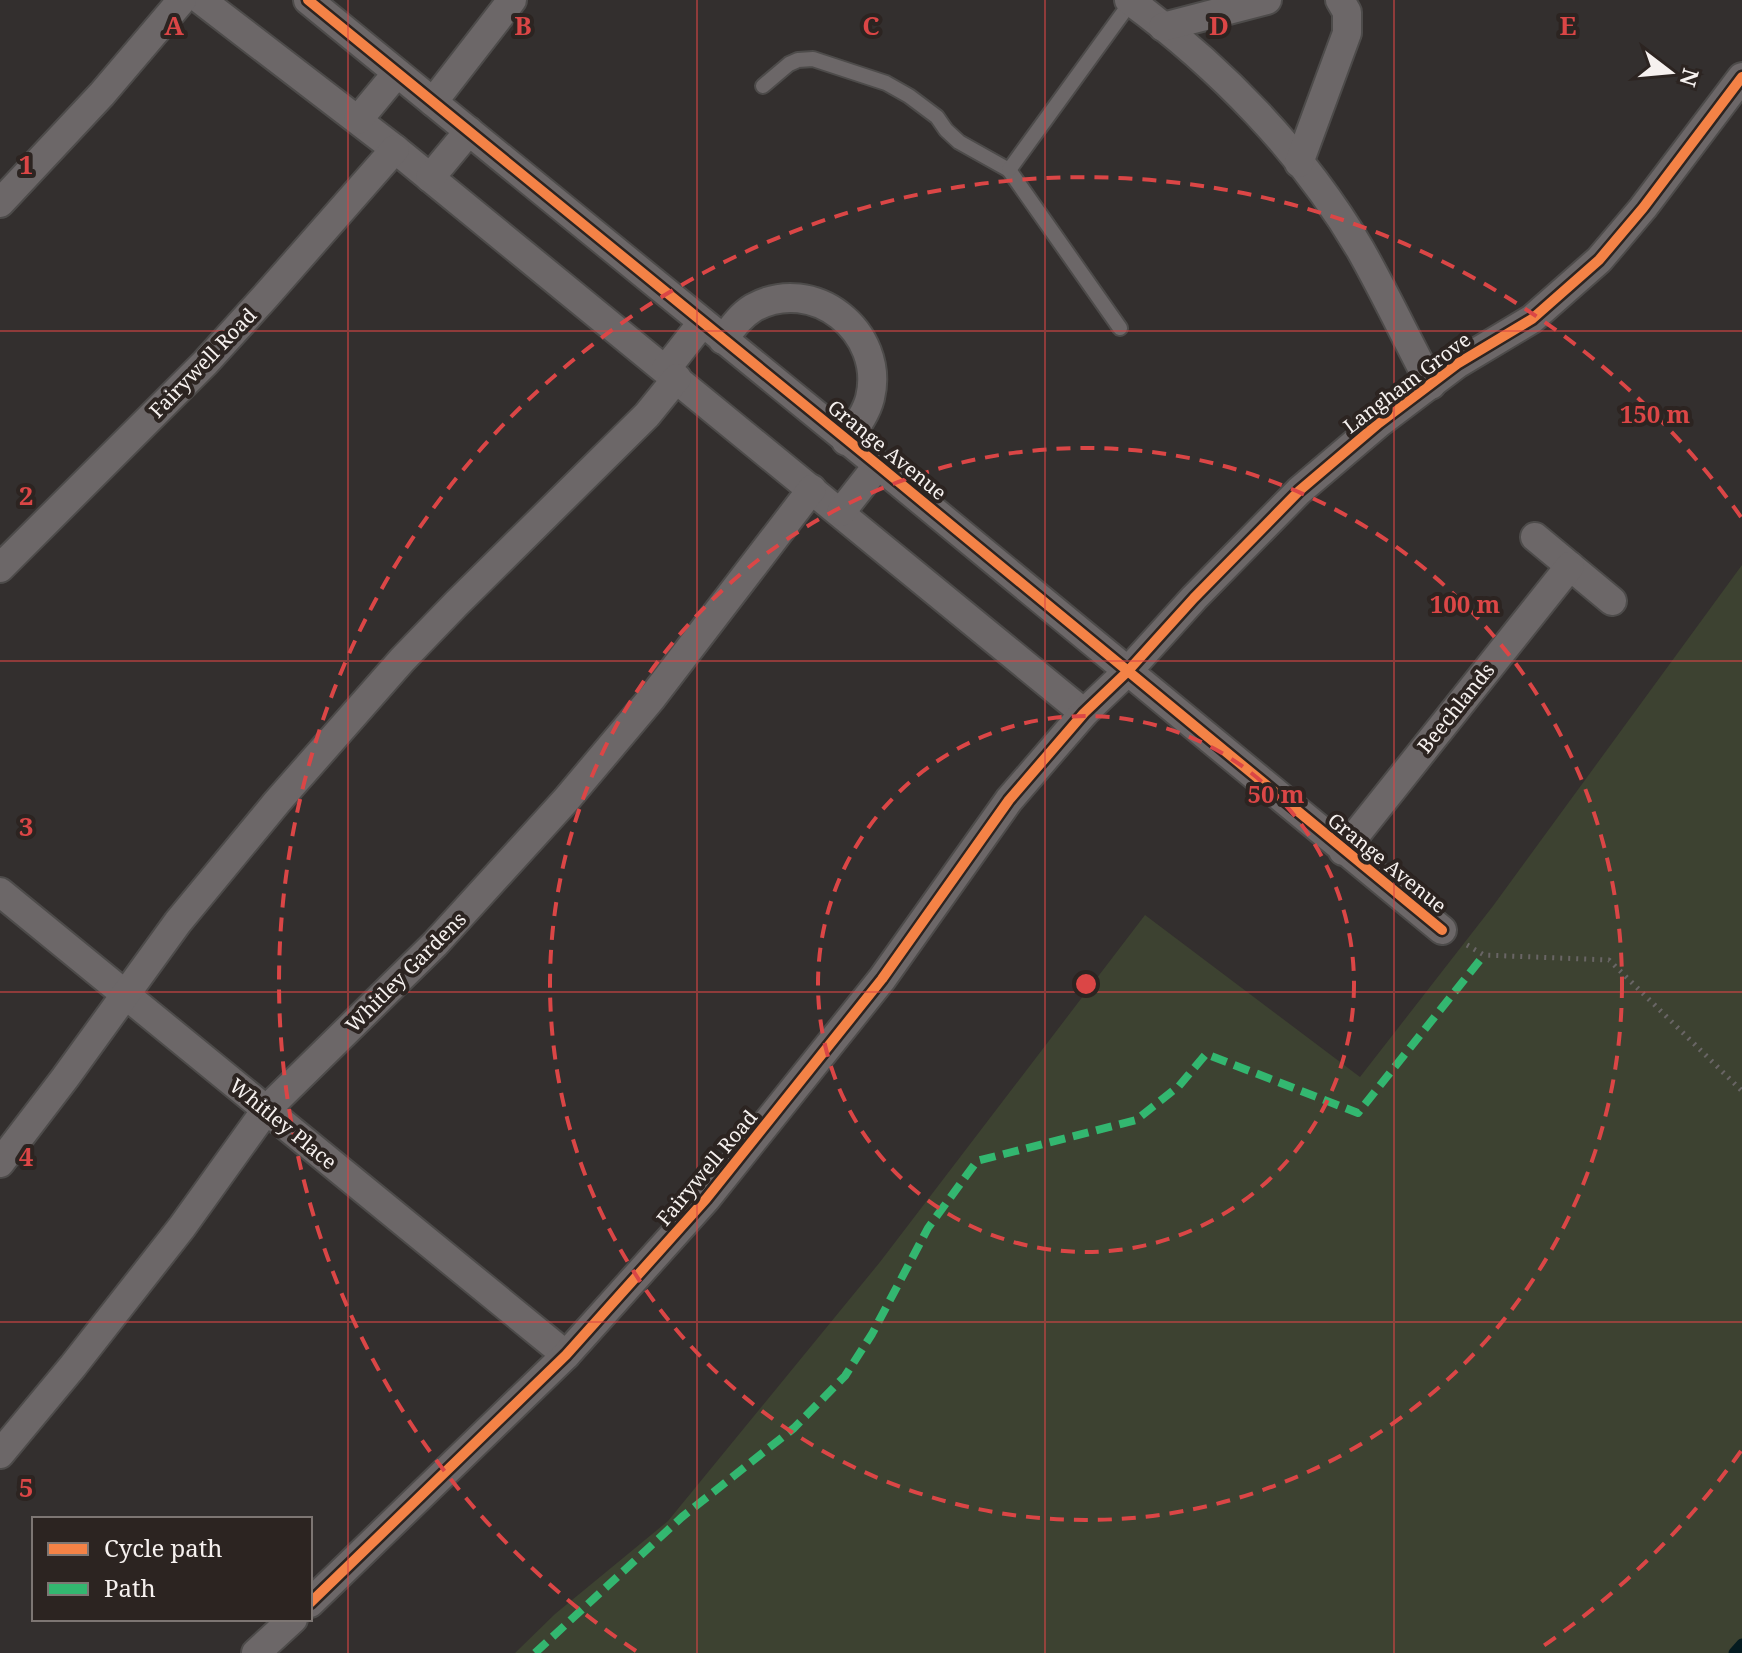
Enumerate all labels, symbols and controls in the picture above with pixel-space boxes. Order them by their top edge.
text: A [164,7,184,43]
text: B [514,7,532,43]
text: C [862,7,880,43]
text: D [1209,7,1229,43]
text: E [1560,7,1577,43]
north arrow [1630,32,1710,112]
text: N [1673,65,1707,90]
text: 1 [19,146,33,182]
street label: Fairywell Road [143,302,262,424]
street label: Langham Grove [1337,326,1476,439]
street label: Grange Avenue [822,393,952,506]
text: 150 m [1620,397,1691,430]
text: 2 [19,477,33,513]
text: 100 m [1430,587,1501,620]
street label: Beechlands [1411,657,1500,758]
text: 50 m [1247,777,1305,810]
street label: Grange Avenue [1322,806,1452,919]
text: 3 [19,808,33,844]
street label: Whitley Gardens [339,905,472,1038]
centre of rings [1072,970,1100,998]
street label: Whitley Place [224,1072,343,1175]
street label: Fairywell Road [650,1104,763,1231]
text: 4 [19,1138,34,1174]
text: 5 [19,1469,33,1505]
legend [32,1517,312,1621]
text: Cycle path [104,1531,223,1564]
text: Path [104,1571,156,1604]

